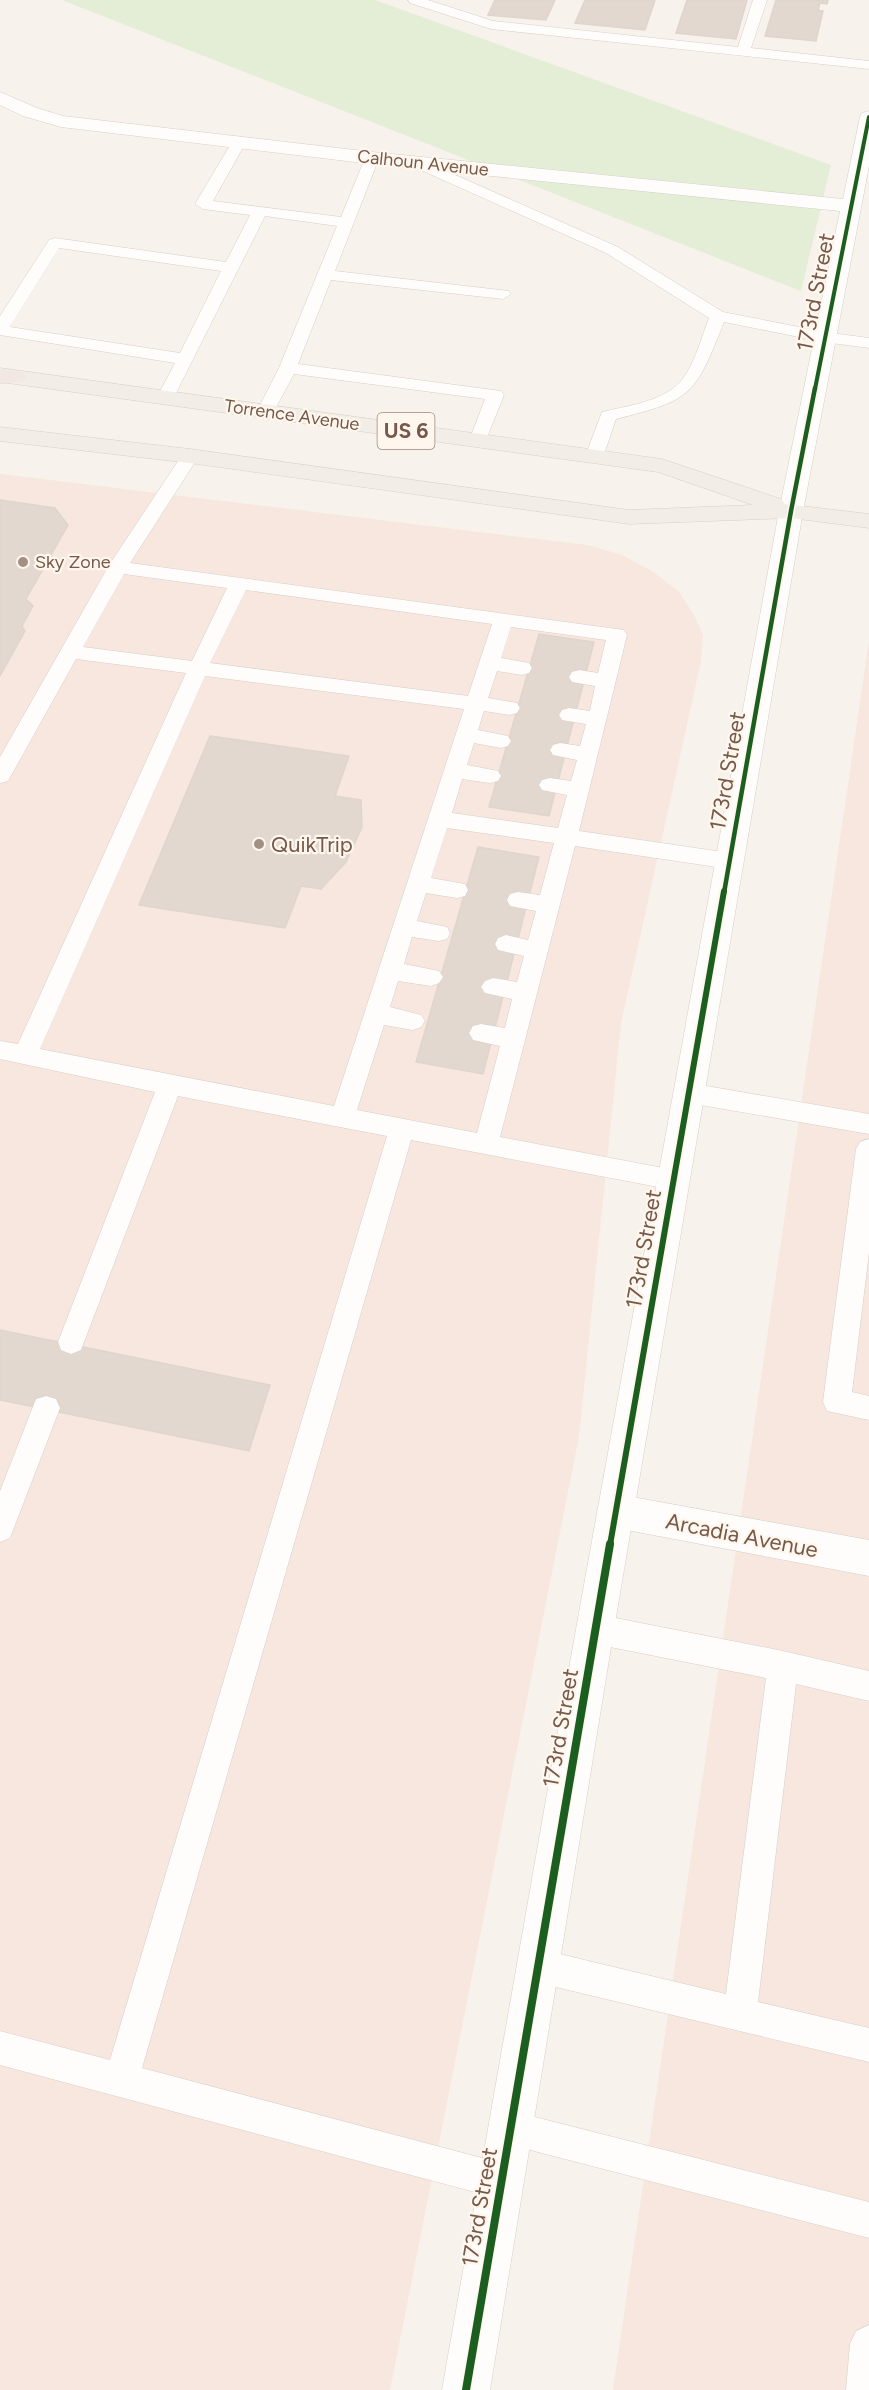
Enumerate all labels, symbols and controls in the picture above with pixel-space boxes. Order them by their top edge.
street label: Calhoun Avenue [356,145,490,181]
street label: 173rd Street [791,231,840,354]
street label: Torrence Avenue [223,395,361,435]
road number: US 6 [378,413,434,449]
place label: Sky Zone [35,551,111,573]
marker: Sky Zone [16,555,30,569]
street label: 173rd Street [704,710,751,833]
place label: QuikTrip [271,831,353,858]
marker: QuikTrip [252,837,266,851]
street label: 173rd Street [620,1188,667,1311]
street label: Arcadia Avenue [663,1507,820,1563]
street label: 173rd Street [537,1667,584,1790]
street label: 173rd Street [456,2146,503,2269]

